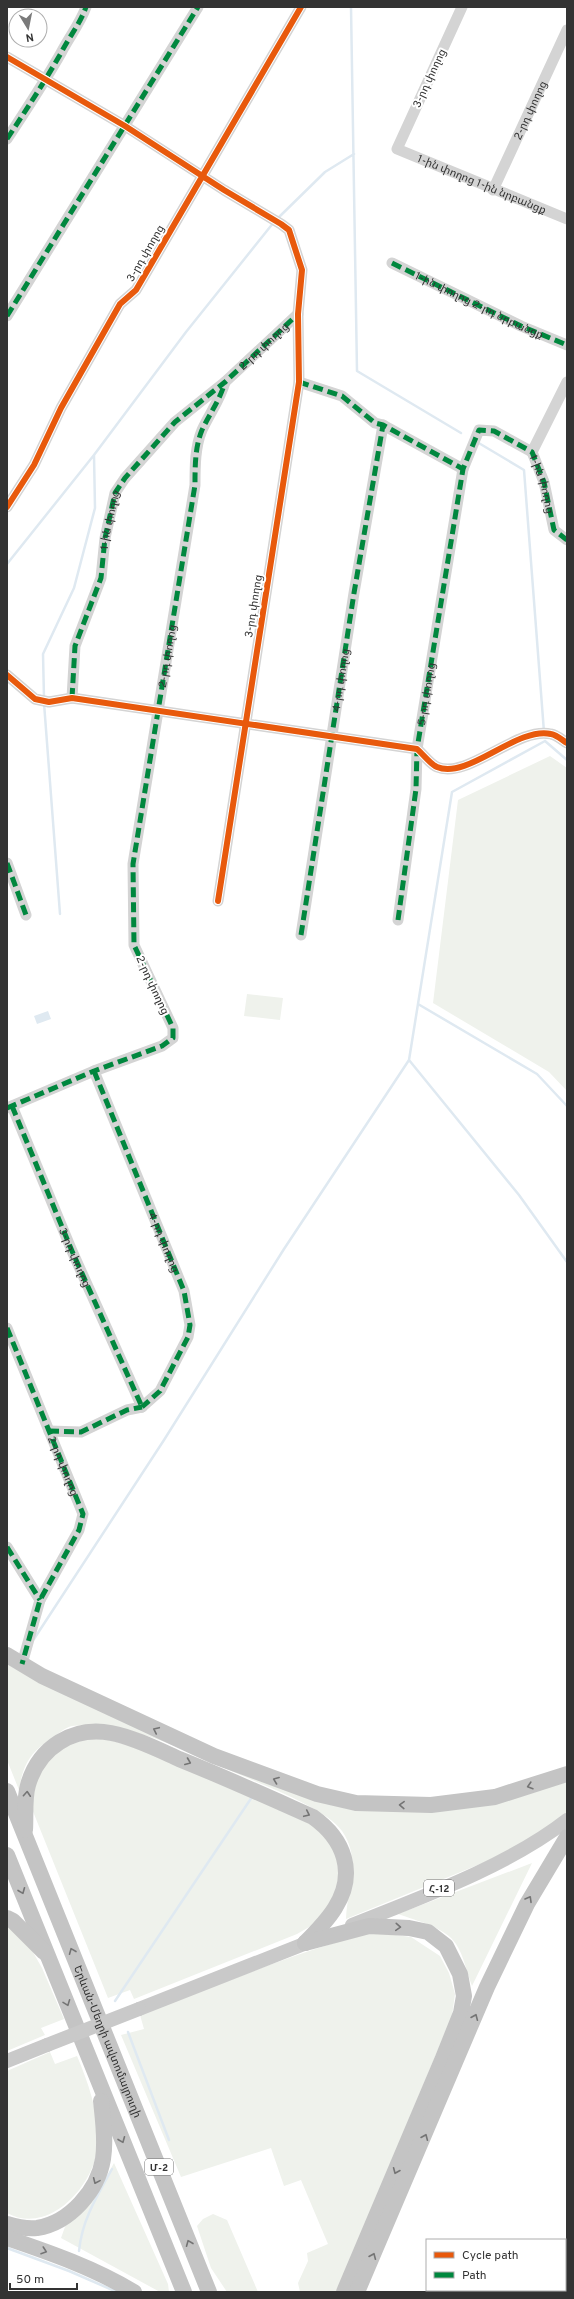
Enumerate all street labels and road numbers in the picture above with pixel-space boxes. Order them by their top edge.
street label: 3-րդ փողոց [410,47,450,110]
street label: 2-րդ փողոց [511,79,551,142]
street label: 1-ին փողոց 1-ին նրբանցք [415,152,548,218]
street label: 3-րդ փողոց [124,223,168,284]
street label: 1-ին փողոց 2-րդ նրբանցք [412,269,545,342]
street label: 2-րդ փողոց [236,320,292,374]
street label: 1-ին փողոց [526,453,556,515]
street label: 1-ին փողոց [98,487,124,550]
street label: 3-րդ փողոց [242,574,266,639]
street label: 2-րդ փողոց [156,624,180,689]
street label: 4-րդ փողոց [330,648,353,713]
street label: 5-րդ փողոց [415,662,439,727]
street label: 2-րդ փողոց [132,954,172,1017]
street label: 4-րդ փողոց [145,1210,182,1275]
street label: 3-րդ փողոց [55,1226,93,1290]
street label: 2-րդ փողոց [44,1434,81,1498]
road number: Հ-12 [424,1880,454,1896]
street label: Երևան-Մեղրի ավտոմայրուղի [70,1964,144,2120]
road number: Մ-2 [145,2159,173,2175]

